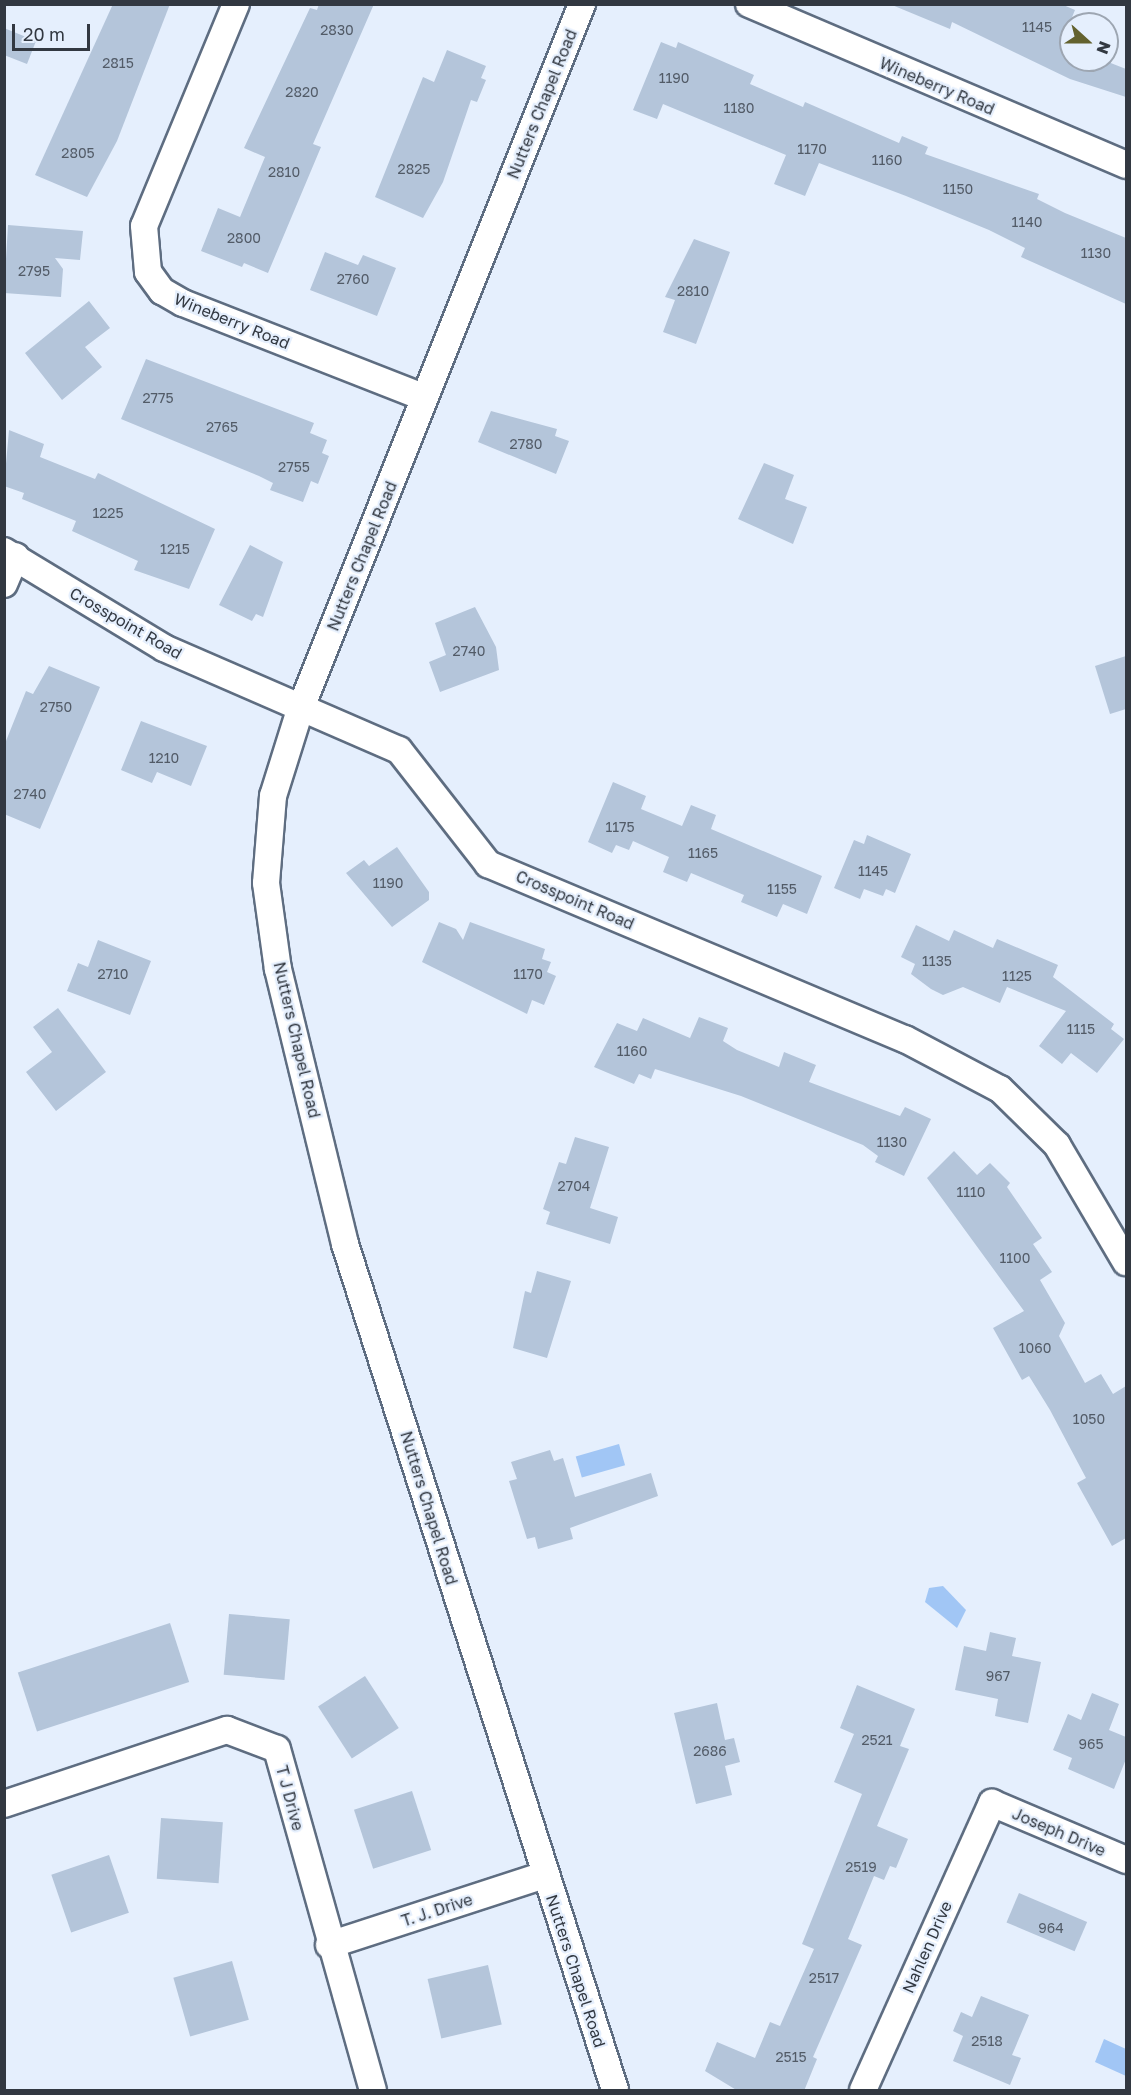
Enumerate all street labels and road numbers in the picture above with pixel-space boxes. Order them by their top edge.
street label: Nutters Chapel Road [503,26,581,182]
street label: Wineberry Road [877,53,997,119]
street label: Wineberry Road [171,289,293,353]
street label: Nutters Chapel Road [323,478,401,634]
street label: Crosspoint Road [66,583,186,663]
street label: Crosspoint Road [513,866,637,934]
street label: Nutters Chapel Road [270,960,324,1120]
street label: Nutters Chapel Road [396,1429,462,1587]
street label: T J Drive [272,1763,308,1833]
street label: Joseph Drive [1009,1804,1109,1860]
street label: T. J. Drive [399,1889,475,1931]
street label: Nutters Chapel Road [542,1892,610,2050]
street label: Nahlen Drive [898,1898,956,1996]

